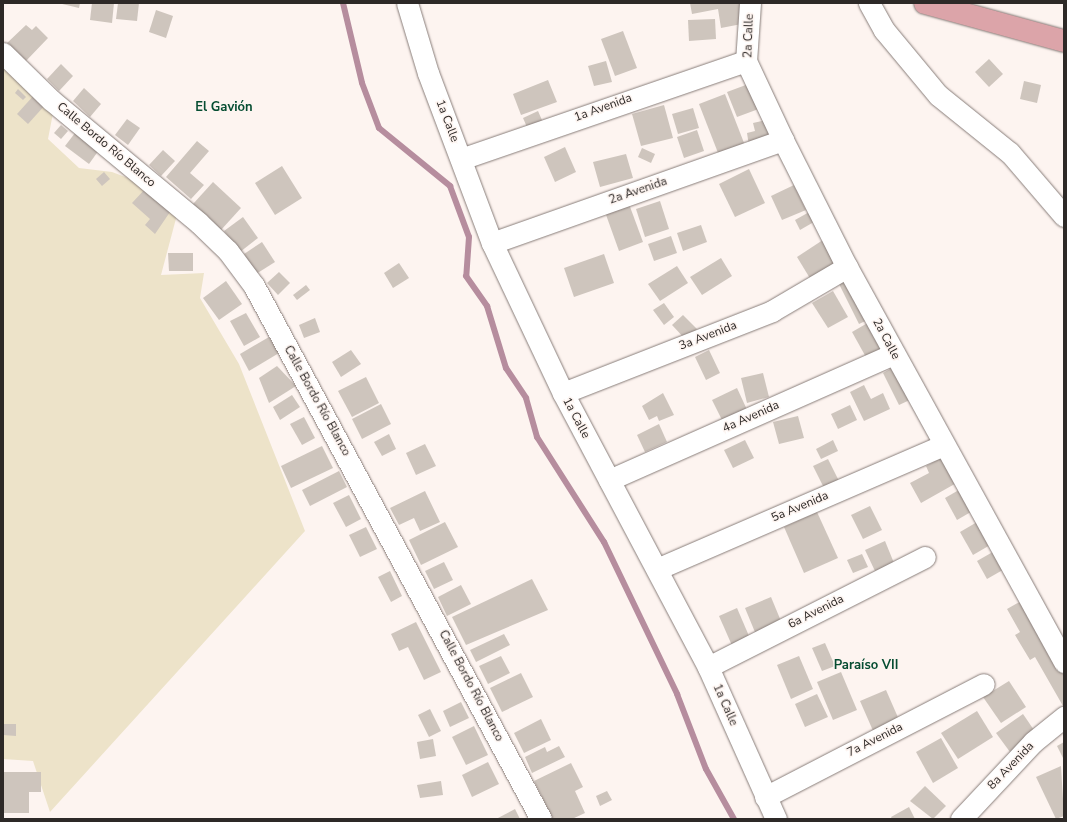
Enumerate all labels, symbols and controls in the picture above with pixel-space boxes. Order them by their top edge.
street label: 2a Calle [741,14,757,58]
street label: 1a Avenida [572,91,634,125]
street label: 1a Calle [432,98,462,144]
district label: El Gavión [195,99,253,115]
street label: Calle Bordo Río Blanco [54,100,158,190]
street label: 2a Avenida [607,174,669,208]
street label: 2a Calle [869,316,903,362]
street label: 3a Avenida [677,318,739,354]
street label: Calle Bordo Río Blanco [281,343,353,459]
street label: 1a Calle [559,395,593,441]
street label: 4a Avenida [720,398,782,436]
street label: 5a Avenida [769,489,831,525]
street label: 6a Avenida [786,592,846,632]
street label: Calle Bordo Río Blanco [436,628,506,744]
district label: Paraíso VII [834,657,898,673]
street label: 1a Calle [709,682,741,728]
street label: 7a Avenida [845,720,905,760]
street label: 8a Avenida [985,739,1037,793]

